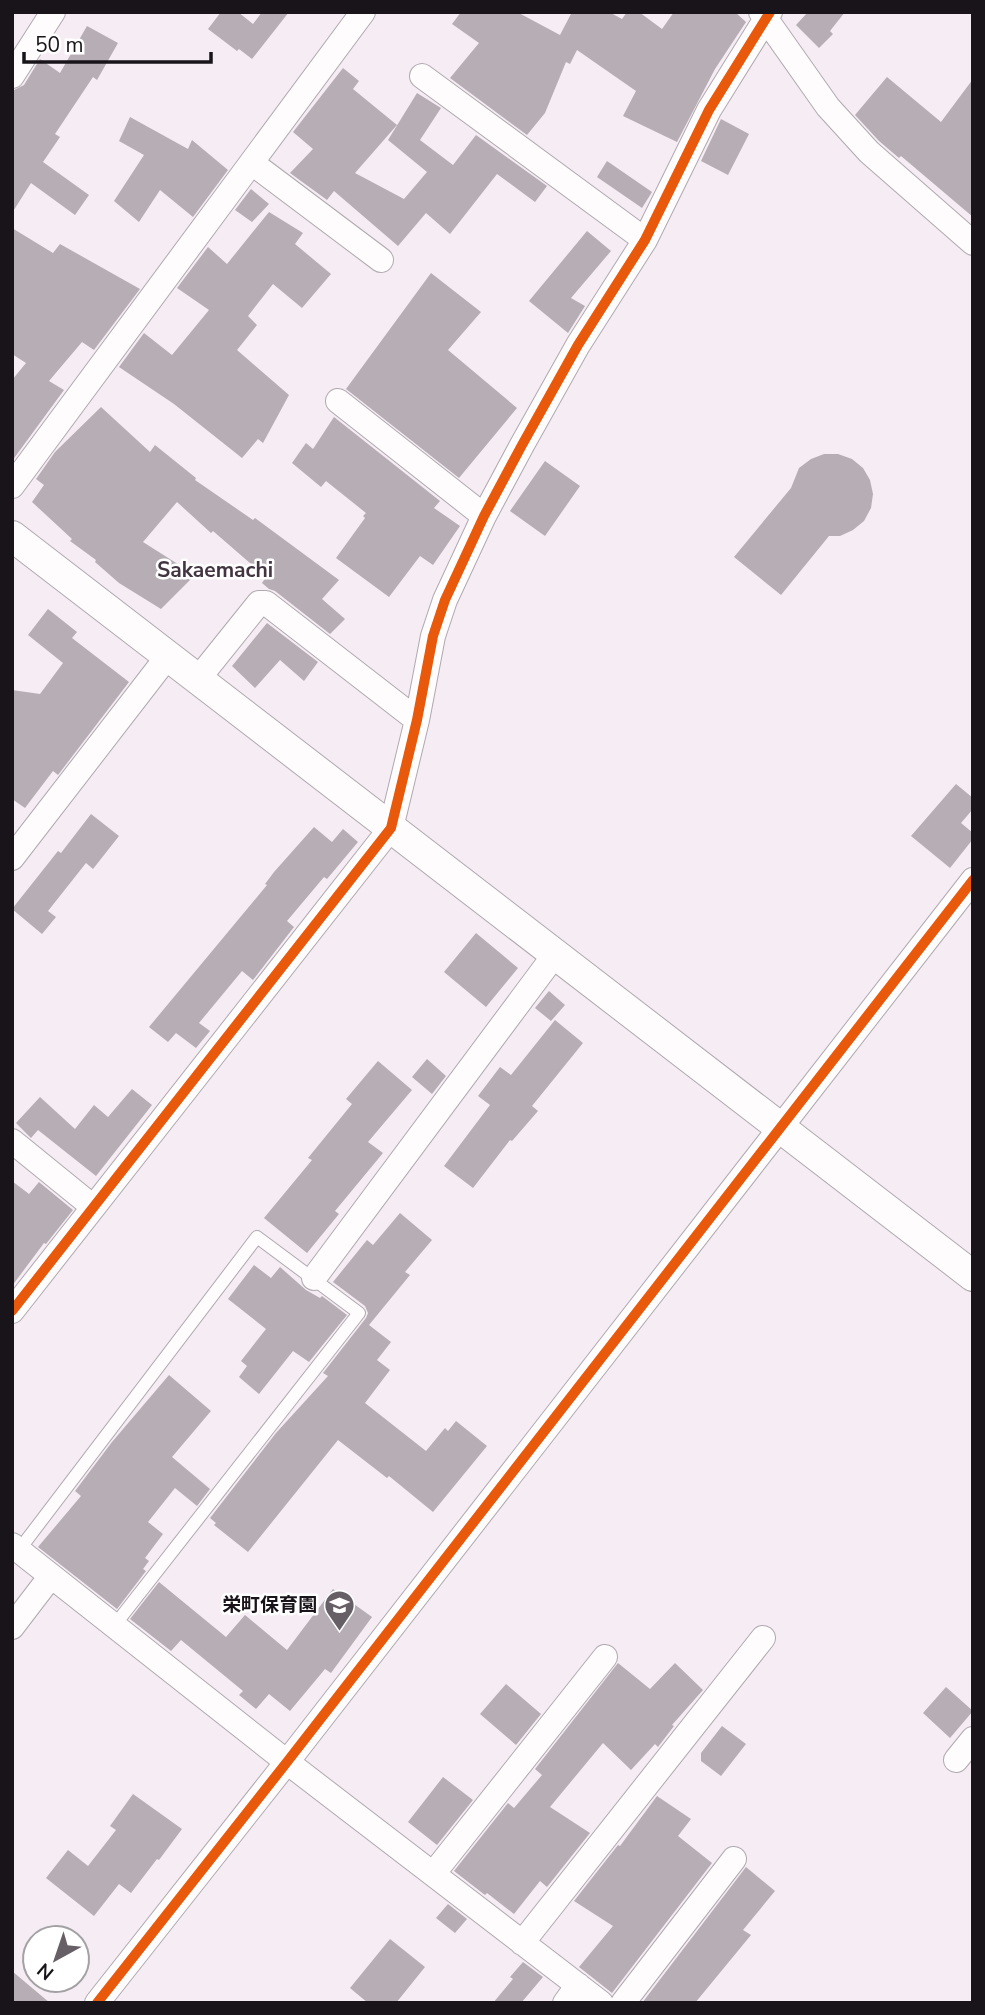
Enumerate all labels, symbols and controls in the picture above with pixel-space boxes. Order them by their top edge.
scale bar [24,21,212,65]
text: 50 m [35,31,84,59]
district label: Sakaemachi [157,556,273,584]
school or university icon: 栄町保育園 [323,1588,357,1632]
place label: 栄町保育園 [222,1592,317,1618]
north arrow [21,1924,91,1994]
text: N [32,1957,60,1986]

